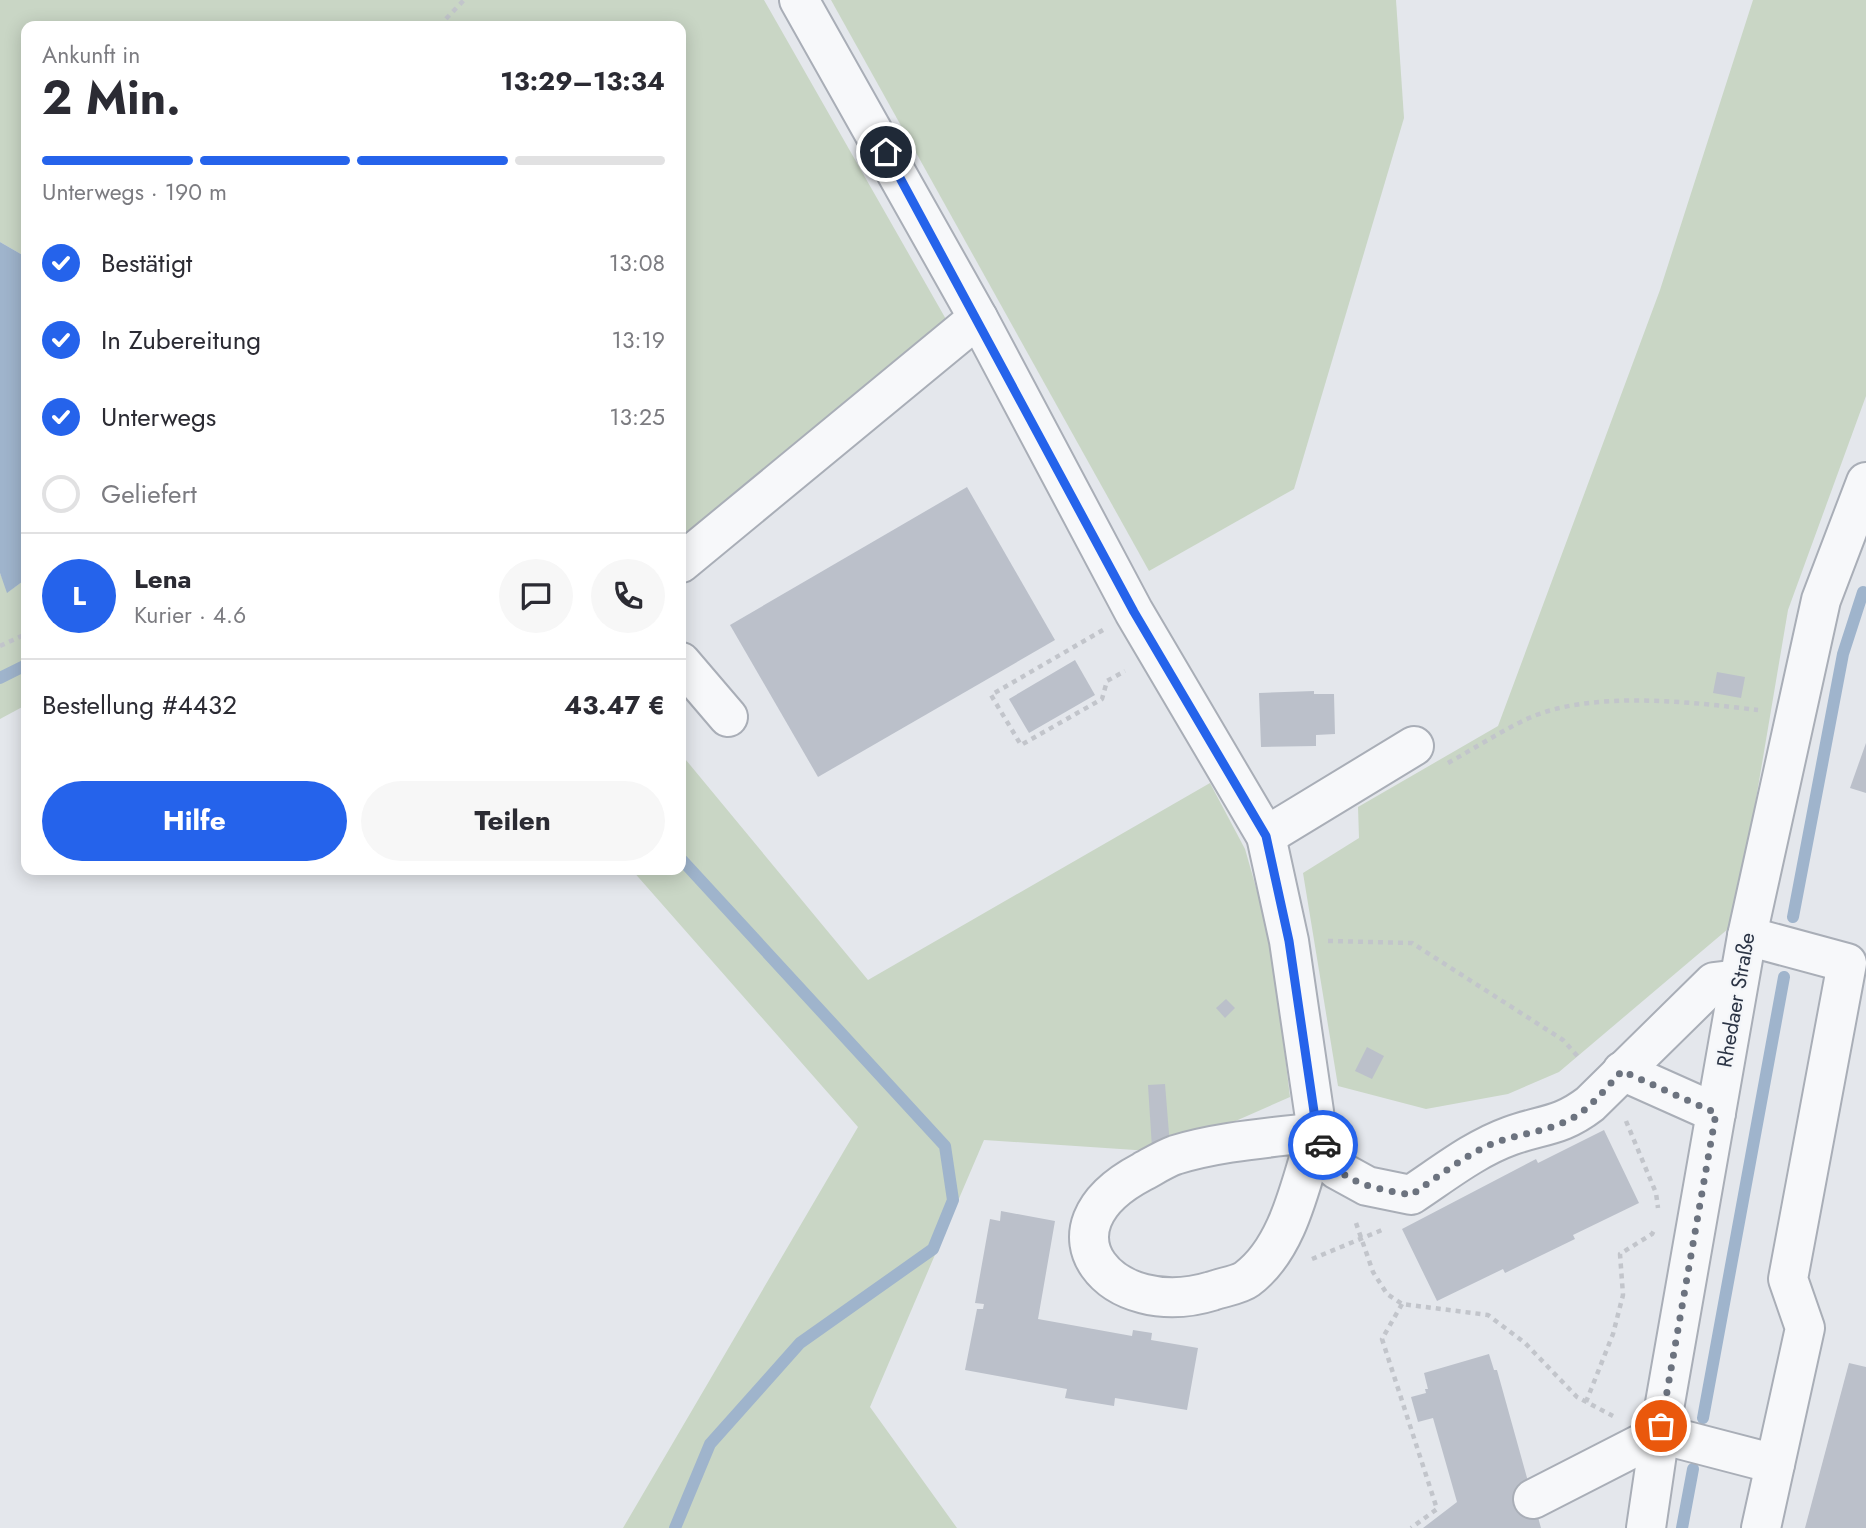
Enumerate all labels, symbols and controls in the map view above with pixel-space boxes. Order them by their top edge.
text: Ankunft in [42,38,140,72]
text: 13:29–13:34 [500,62,665,100]
text: 2 Min. [42,65,181,131]
pin [856,122,916,182]
icon: home [867,133,905,171]
text: Unterwegs · 190 m [42,175,227,209]
icon: check [42,244,80,282]
text: Bestätigt [101,244,192,282]
text: 13:08 [609,246,665,280]
icon: check [42,321,80,359]
text: In Zubereitung [101,321,261,359]
text: 13:19 [612,323,665,357]
icon: check [42,398,80,436]
text: Unterwegs [101,398,216,436]
text: 13:25 [609,400,665,434]
text: Geliefert [101,475,197,513]
button: chat [499,559,573,633]
button: phone [591,559,665,633]
text: Lena [134,560,192,598]
text: L [72,577,86,615]
text: Kurier · 4.6 [134,598,246,632]
text: Bestellung #4432 [42,686,237,724]
text: 43.47 € [564,686,665,724]
button: Hilfe [42,781,347,861]
button: Teilen [361,781,665,861]
street label: Rhedaer Straße [1709,930,1763,1070]
courier [1288,1110,1358,1180]
icon: car [1304,1126,1342,1164]
pin [1631,1396,1691,1456]
icon: bag [1642,1407,1680,1445]

